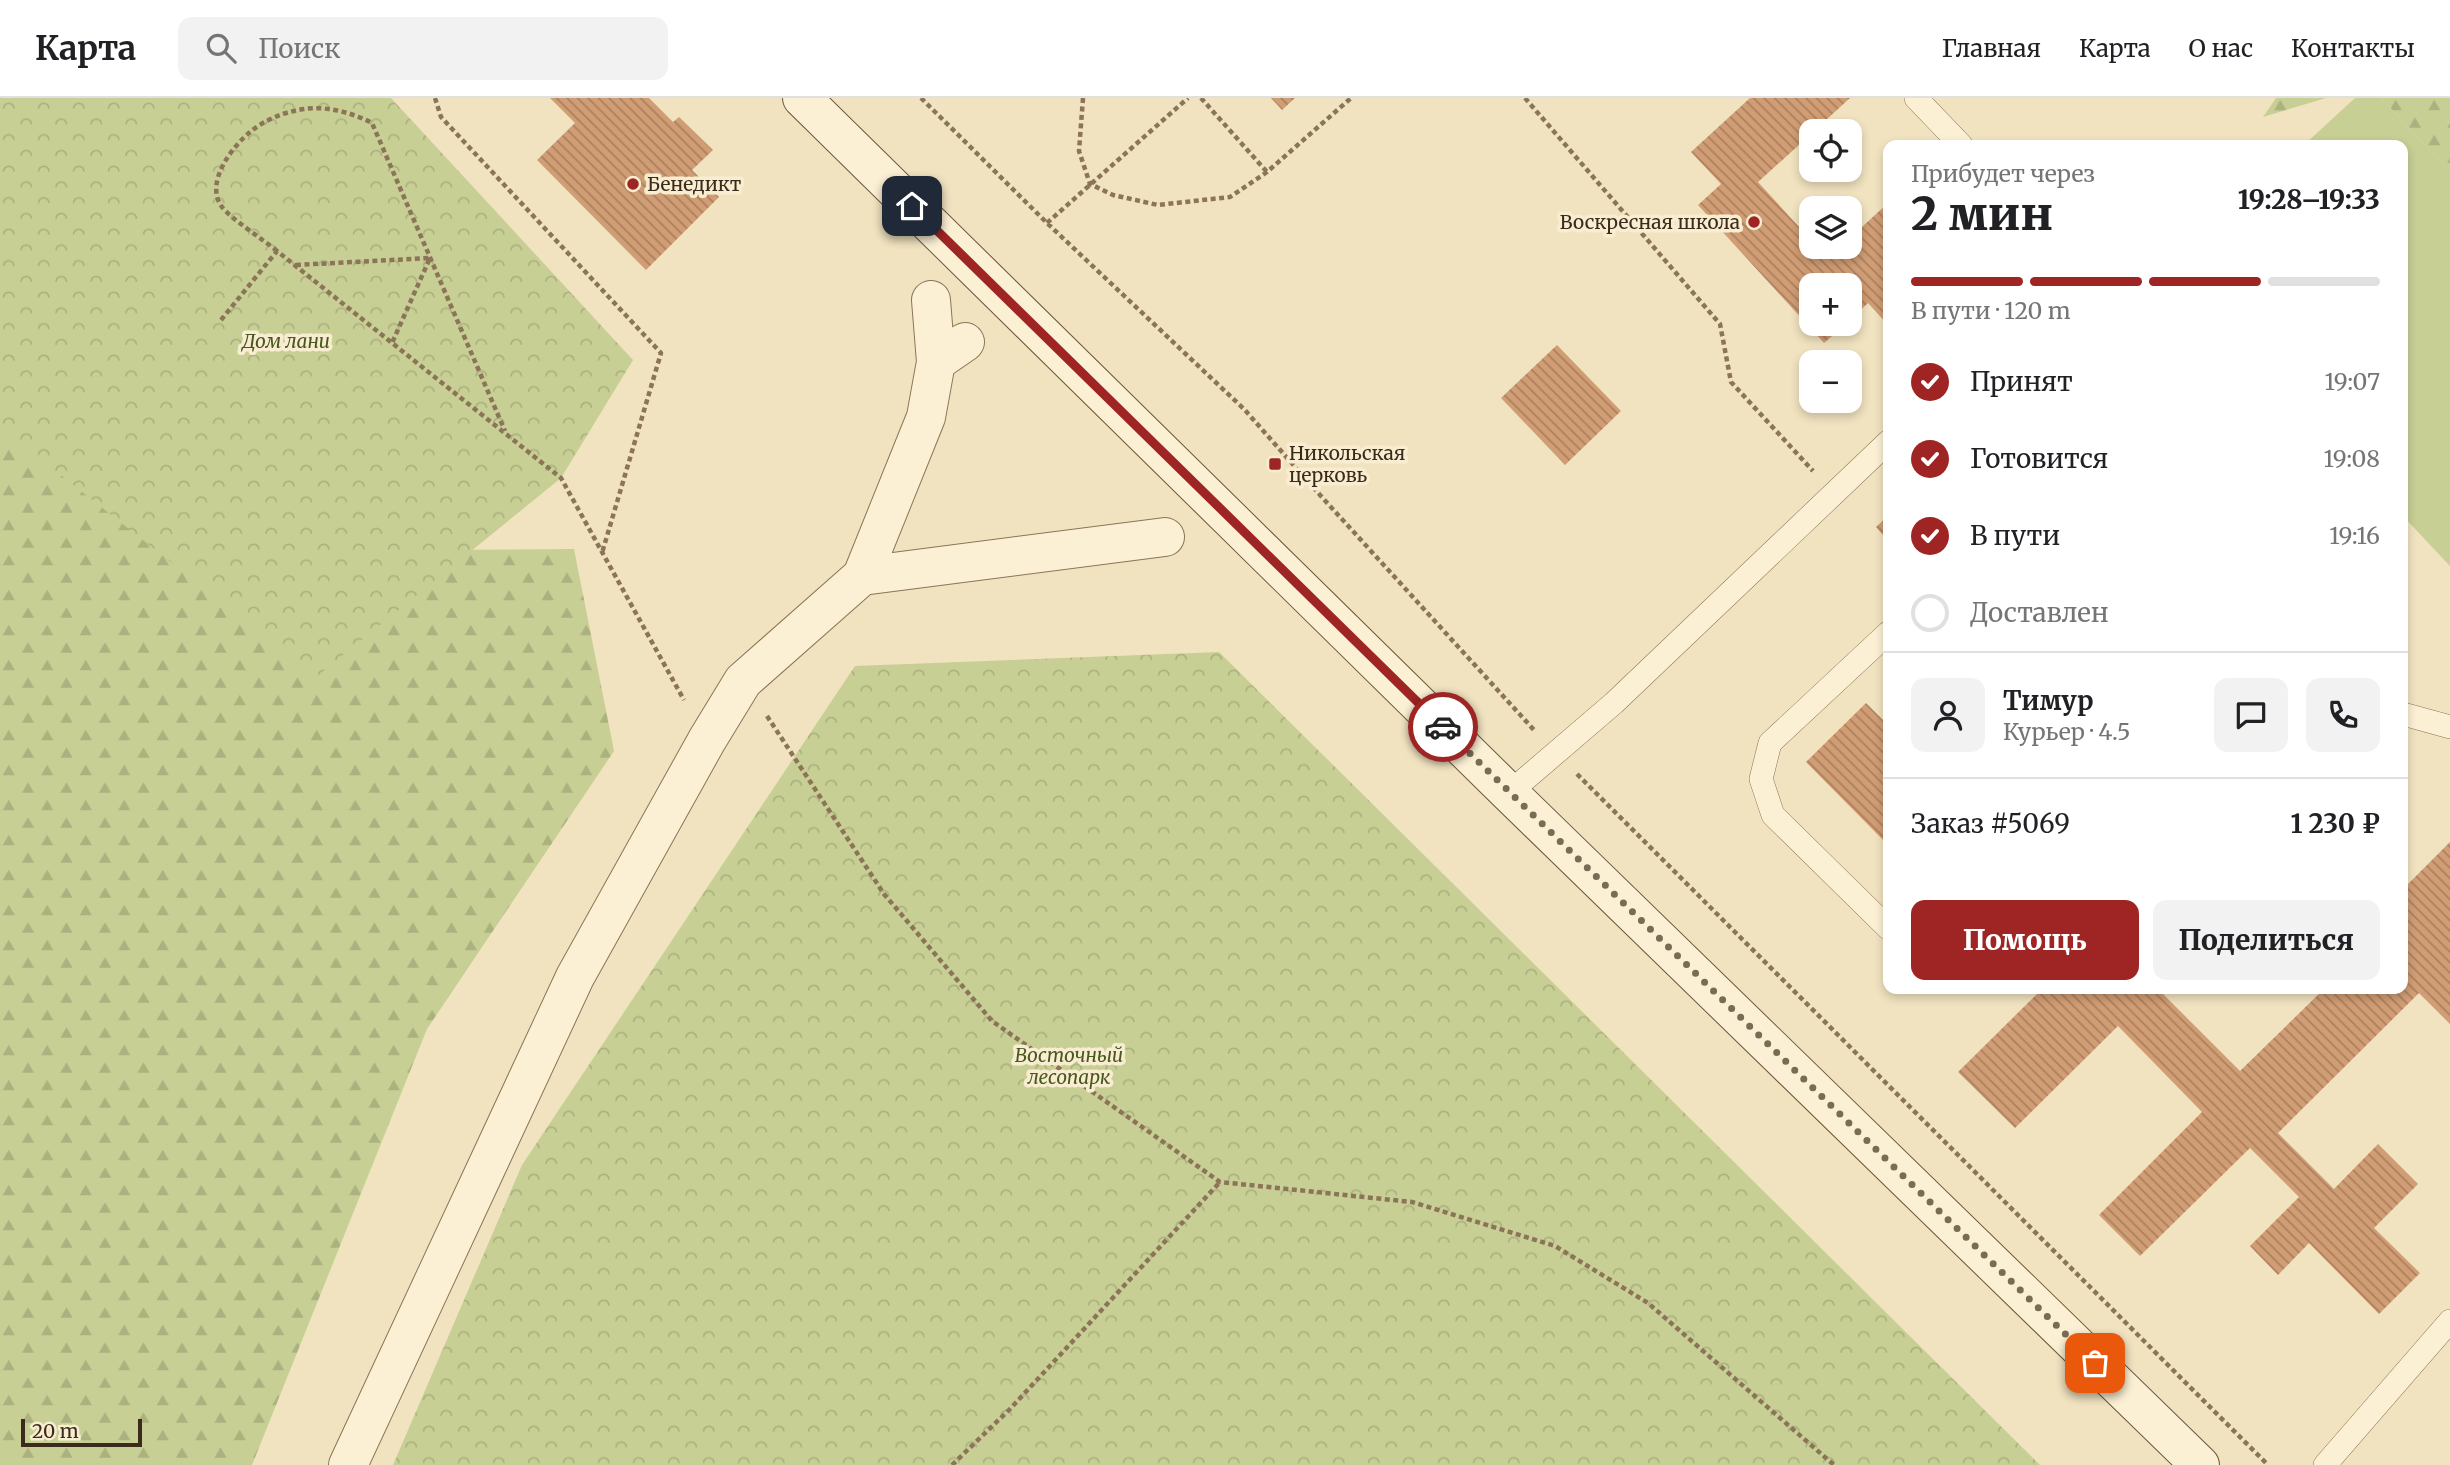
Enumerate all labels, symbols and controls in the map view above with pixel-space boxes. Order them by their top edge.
search box [178,17,668,80]
text: Карта [35,28,136,69]
icon: search [202,29,240,67]
text: Поиск [258,32,341,65]
text: Главная [1942,33,2041,64]
text: Карта [2079,33,2151,64]
text: О нас [2189,33,2253,64]
text: Контакты [2291,33,2415,64]
map controls [1799,119,1862,413]
button: locate [1799,119,1862,182]
text: Прибудет через [1911,159,2095,188]
place label: Бенедикт [647,172,741,196]
marker: Бенедикт [625,176,641,192]
pin [882,176,942,236]
text: 19:28–19:33 [2238,183,2380,216]
text: 2 мин [1911,185,2053,243]
icon: home [893,187,931,225]
button: layers [1799,196,1862,259]
place label: Воскресная школа [1560,210,1740,234]
marker: Воскресная школа [1746,214,1762,230]
button: + [1799,273,1862,336]
text: В пути · 120 m [1911,296,2071,325]
park label: Дом лани [240,329,330,353]
button: − [1799,350,1862,413]
icon: check [1911,363,1949,401]
text: Принят [1970,365,2073,398]
text: 19:07 [2325,367,2380,396]
icon: check [1911,440,1949,478]
place label: Никольская церковь [1289,441,1405,487]
text: Готовится [1970,442,2108,475]
text: 19:08 [2323,444,2380,473]
marker: Никольская церковь [1267,456,1283,472]
icon: check [1911,517,1949,555]
text: В пути [1970,519,2060,552]
text: 19:16 [2329,521,2380,550]
text: Доставлен [1970,596,2109,629]
button: person [1911,678,1985,752]
button: chat [2214,678,2288,752]
button: phone [2306,678,2380,752]
text: Тимур [2003,684,2093,717]
courier [1408,692,1478,762]
icon: car [1424,708,1462,746]
text: Курьер · 4.5 [2003,717,2131,746]
text: Заказ #5069 [1911,807,2070,840]
text: 1 230 ₽ [2290,807,2380,840]
button: Помощь [1911,900,2139,980]
button: Поделиться [2153,900,2380,980]
park label: Восточный лесопарк [1015,1043,1123,1089]
pin [2065,1333,2125,1393]
icon: bag [2076,1344,2114,1382]
scale bar [21,1416,142,1448]
text: 20 m [32,1419,79,1443]

